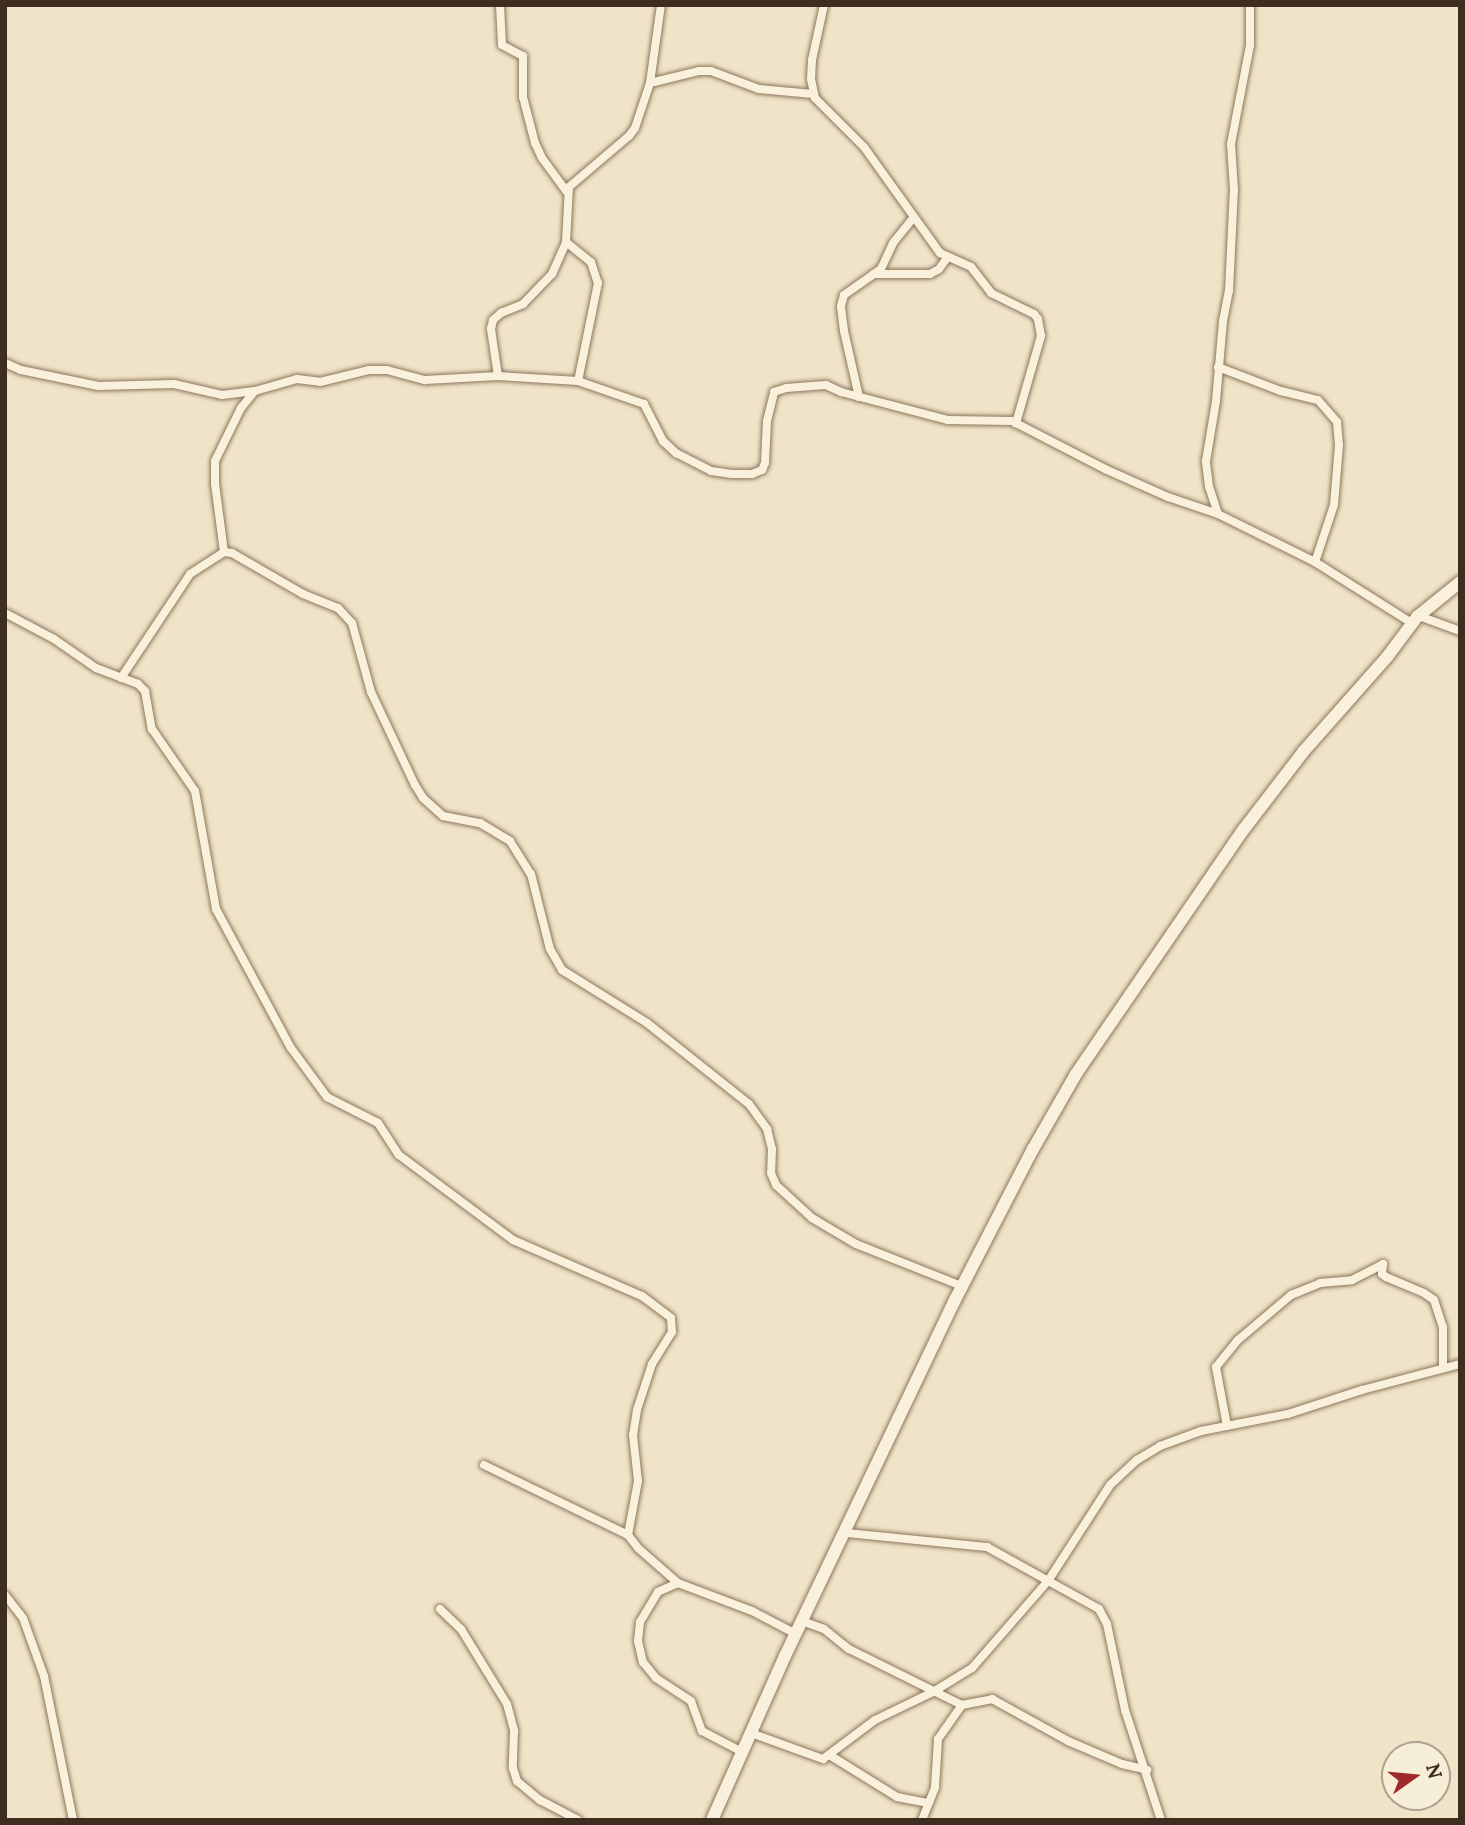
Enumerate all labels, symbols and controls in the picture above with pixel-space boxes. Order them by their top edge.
north arrow [1381,1741,1451,1811]
text: N [1421,1761,1448,1781]

